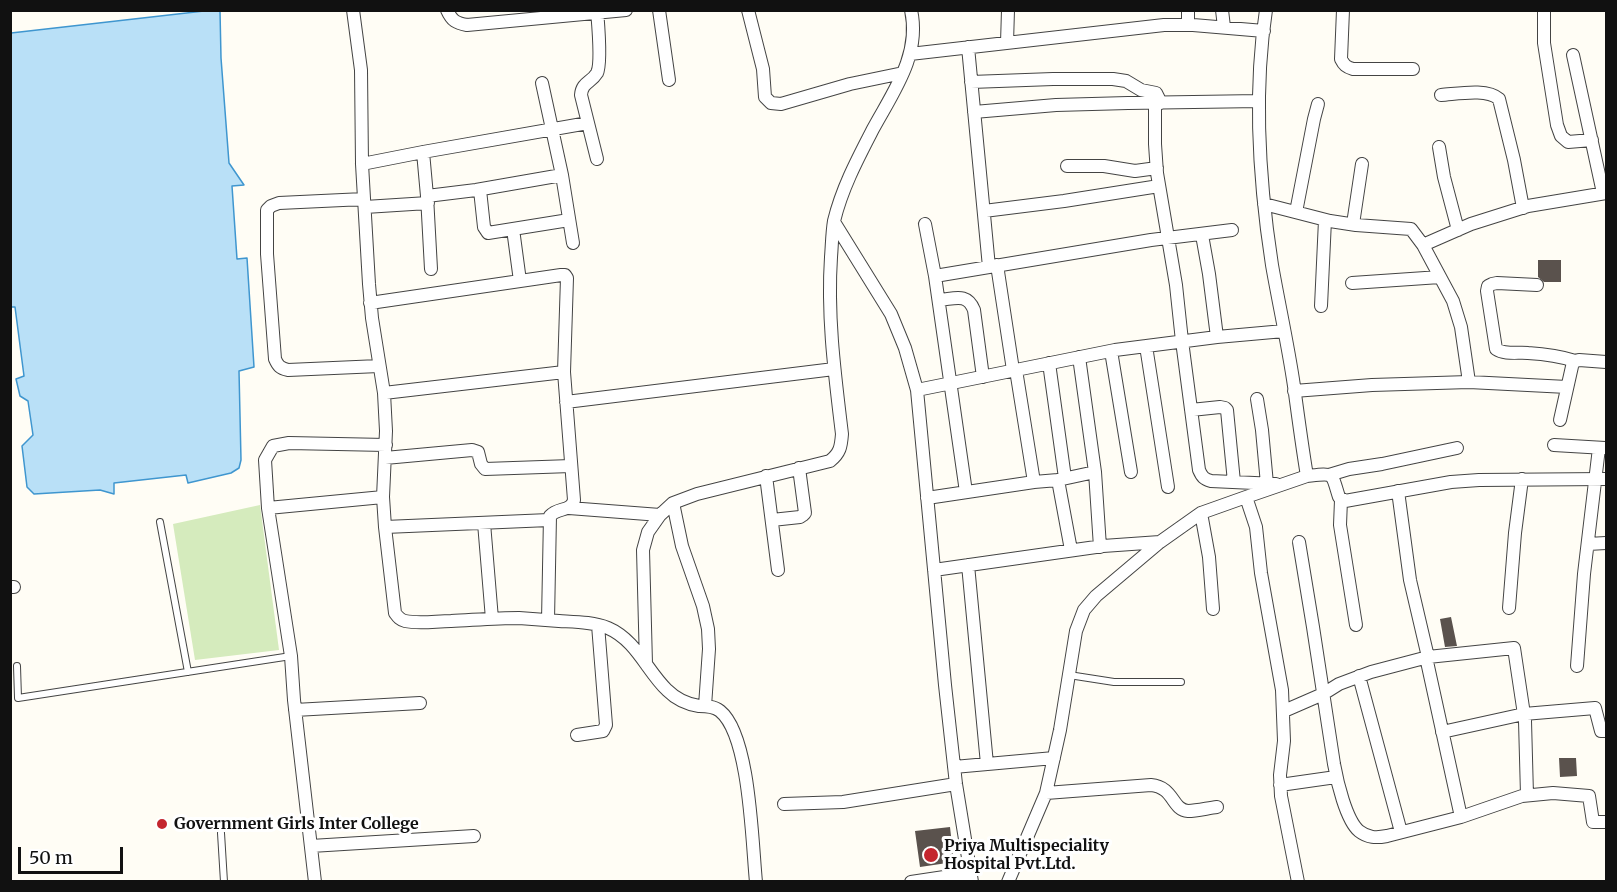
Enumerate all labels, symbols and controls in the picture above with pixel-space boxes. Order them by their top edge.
place label: Government Girls Inter College [174,814,419,834]
marker: Government Girls Inter College [155,817,169,831]
scale bar [21,835,126,873]
place label: Priya Multispeciality Hospital Pvt.Ltd. [944,836,1109,874]
text: 50 m [29,846,73,869]
marker: Priya Multispeciality Hospital Pvt.Ltd. [922,846,940,864]

